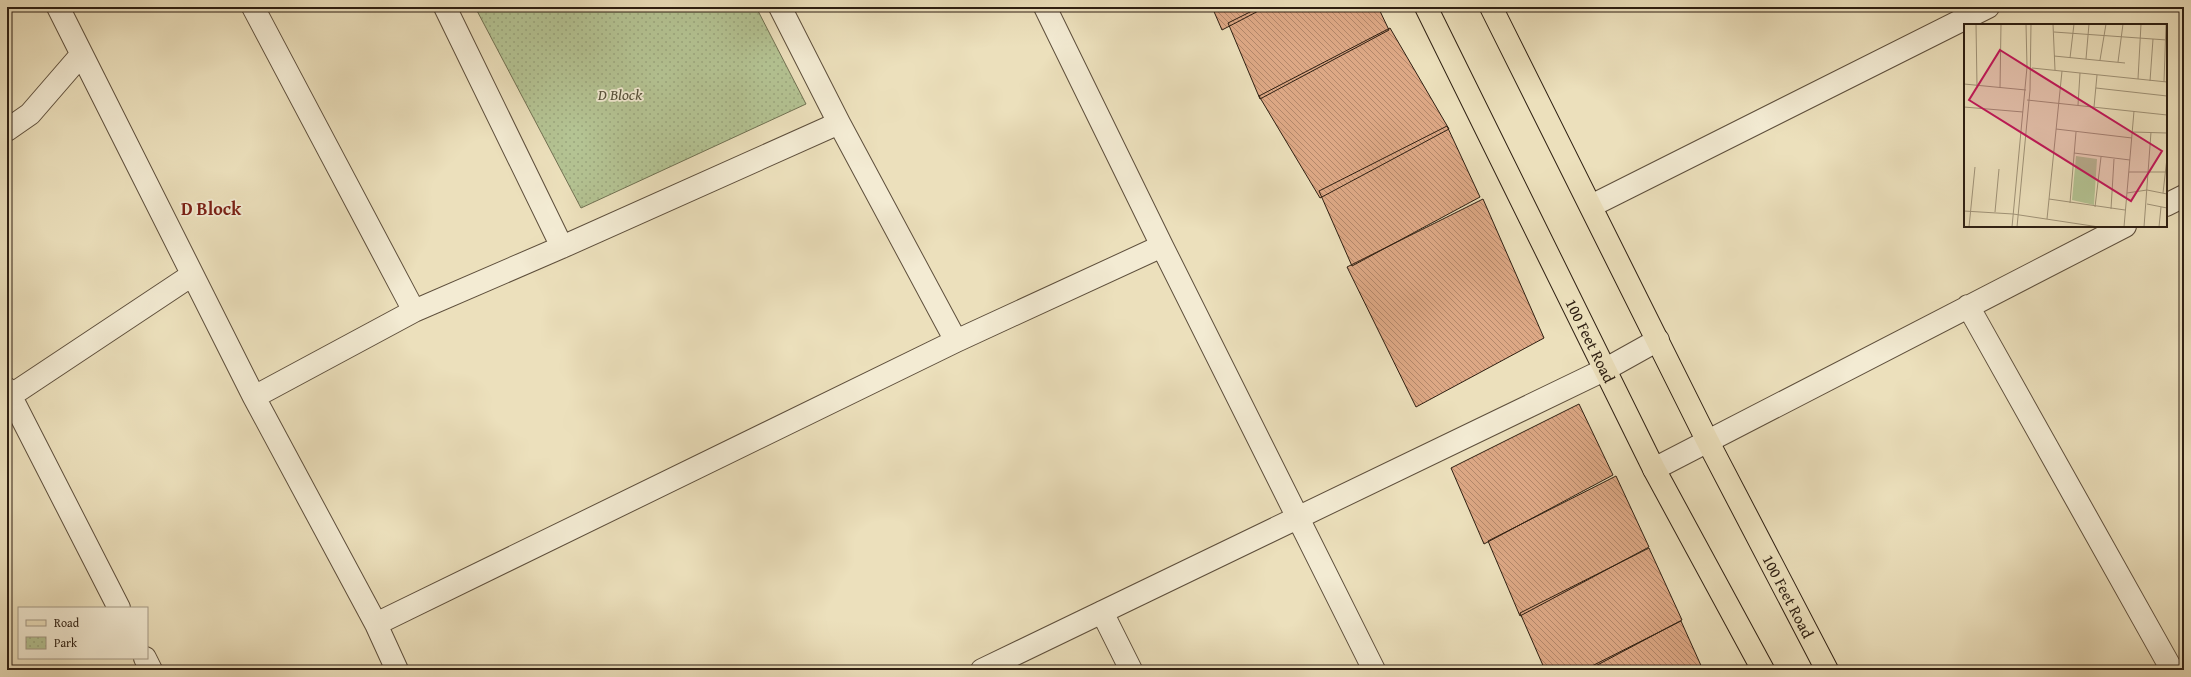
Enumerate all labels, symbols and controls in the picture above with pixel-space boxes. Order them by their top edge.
inset map [1964,24,2167,227]
park label: D Block [597,82,643,106]
district label: D Block [181,195,242,222]
street label: 100 Feet Road [1560,294,1622,387]
street label: 100 Feet Road [1757,550,1820,643]
legend [18,607,148,659]
text: Road [54,614,80,631]
text: Park [54,634,78,651]

